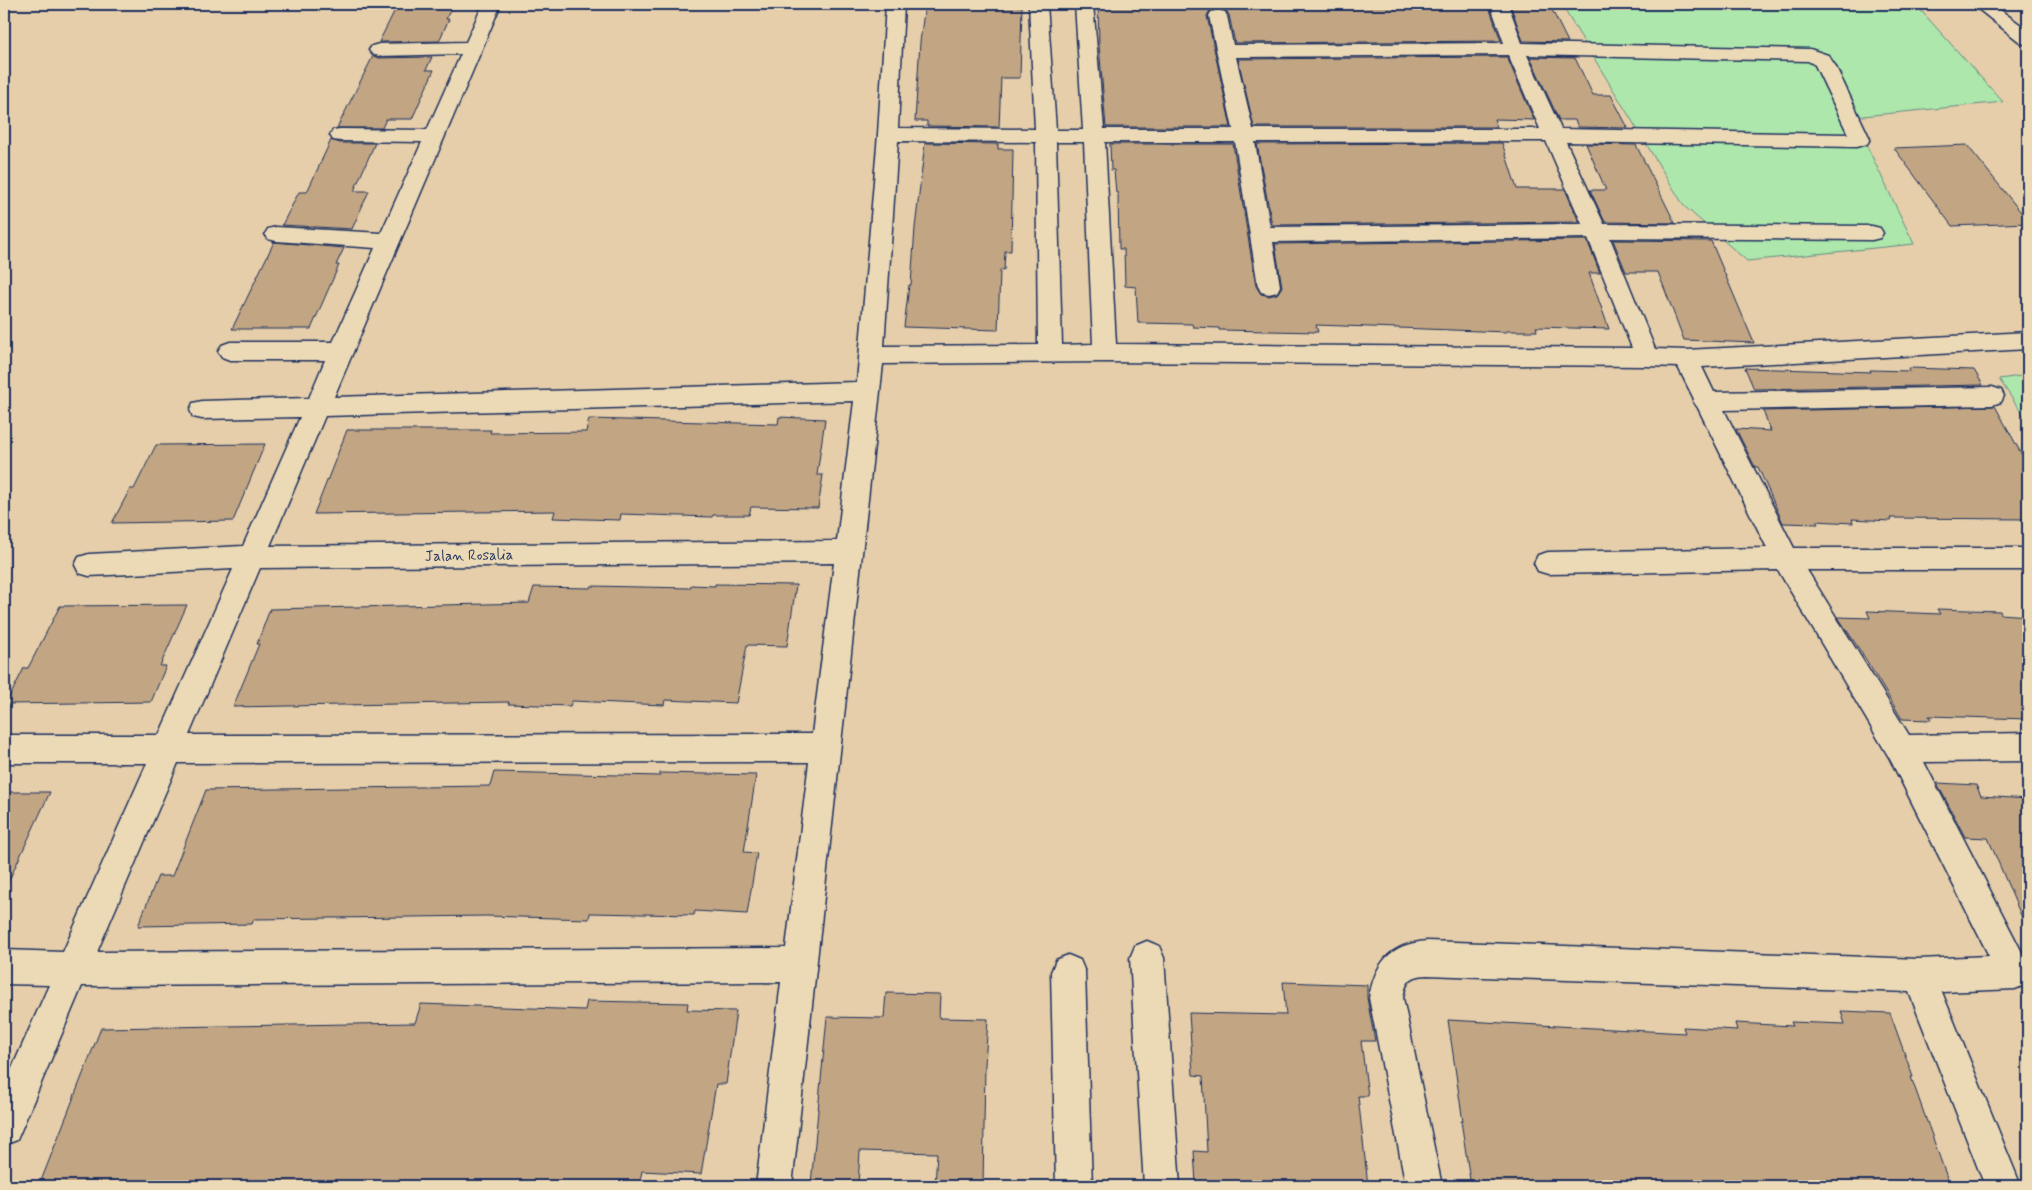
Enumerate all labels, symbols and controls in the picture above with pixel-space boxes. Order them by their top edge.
street label: Jalan Rosalia [425,545,514,567]

